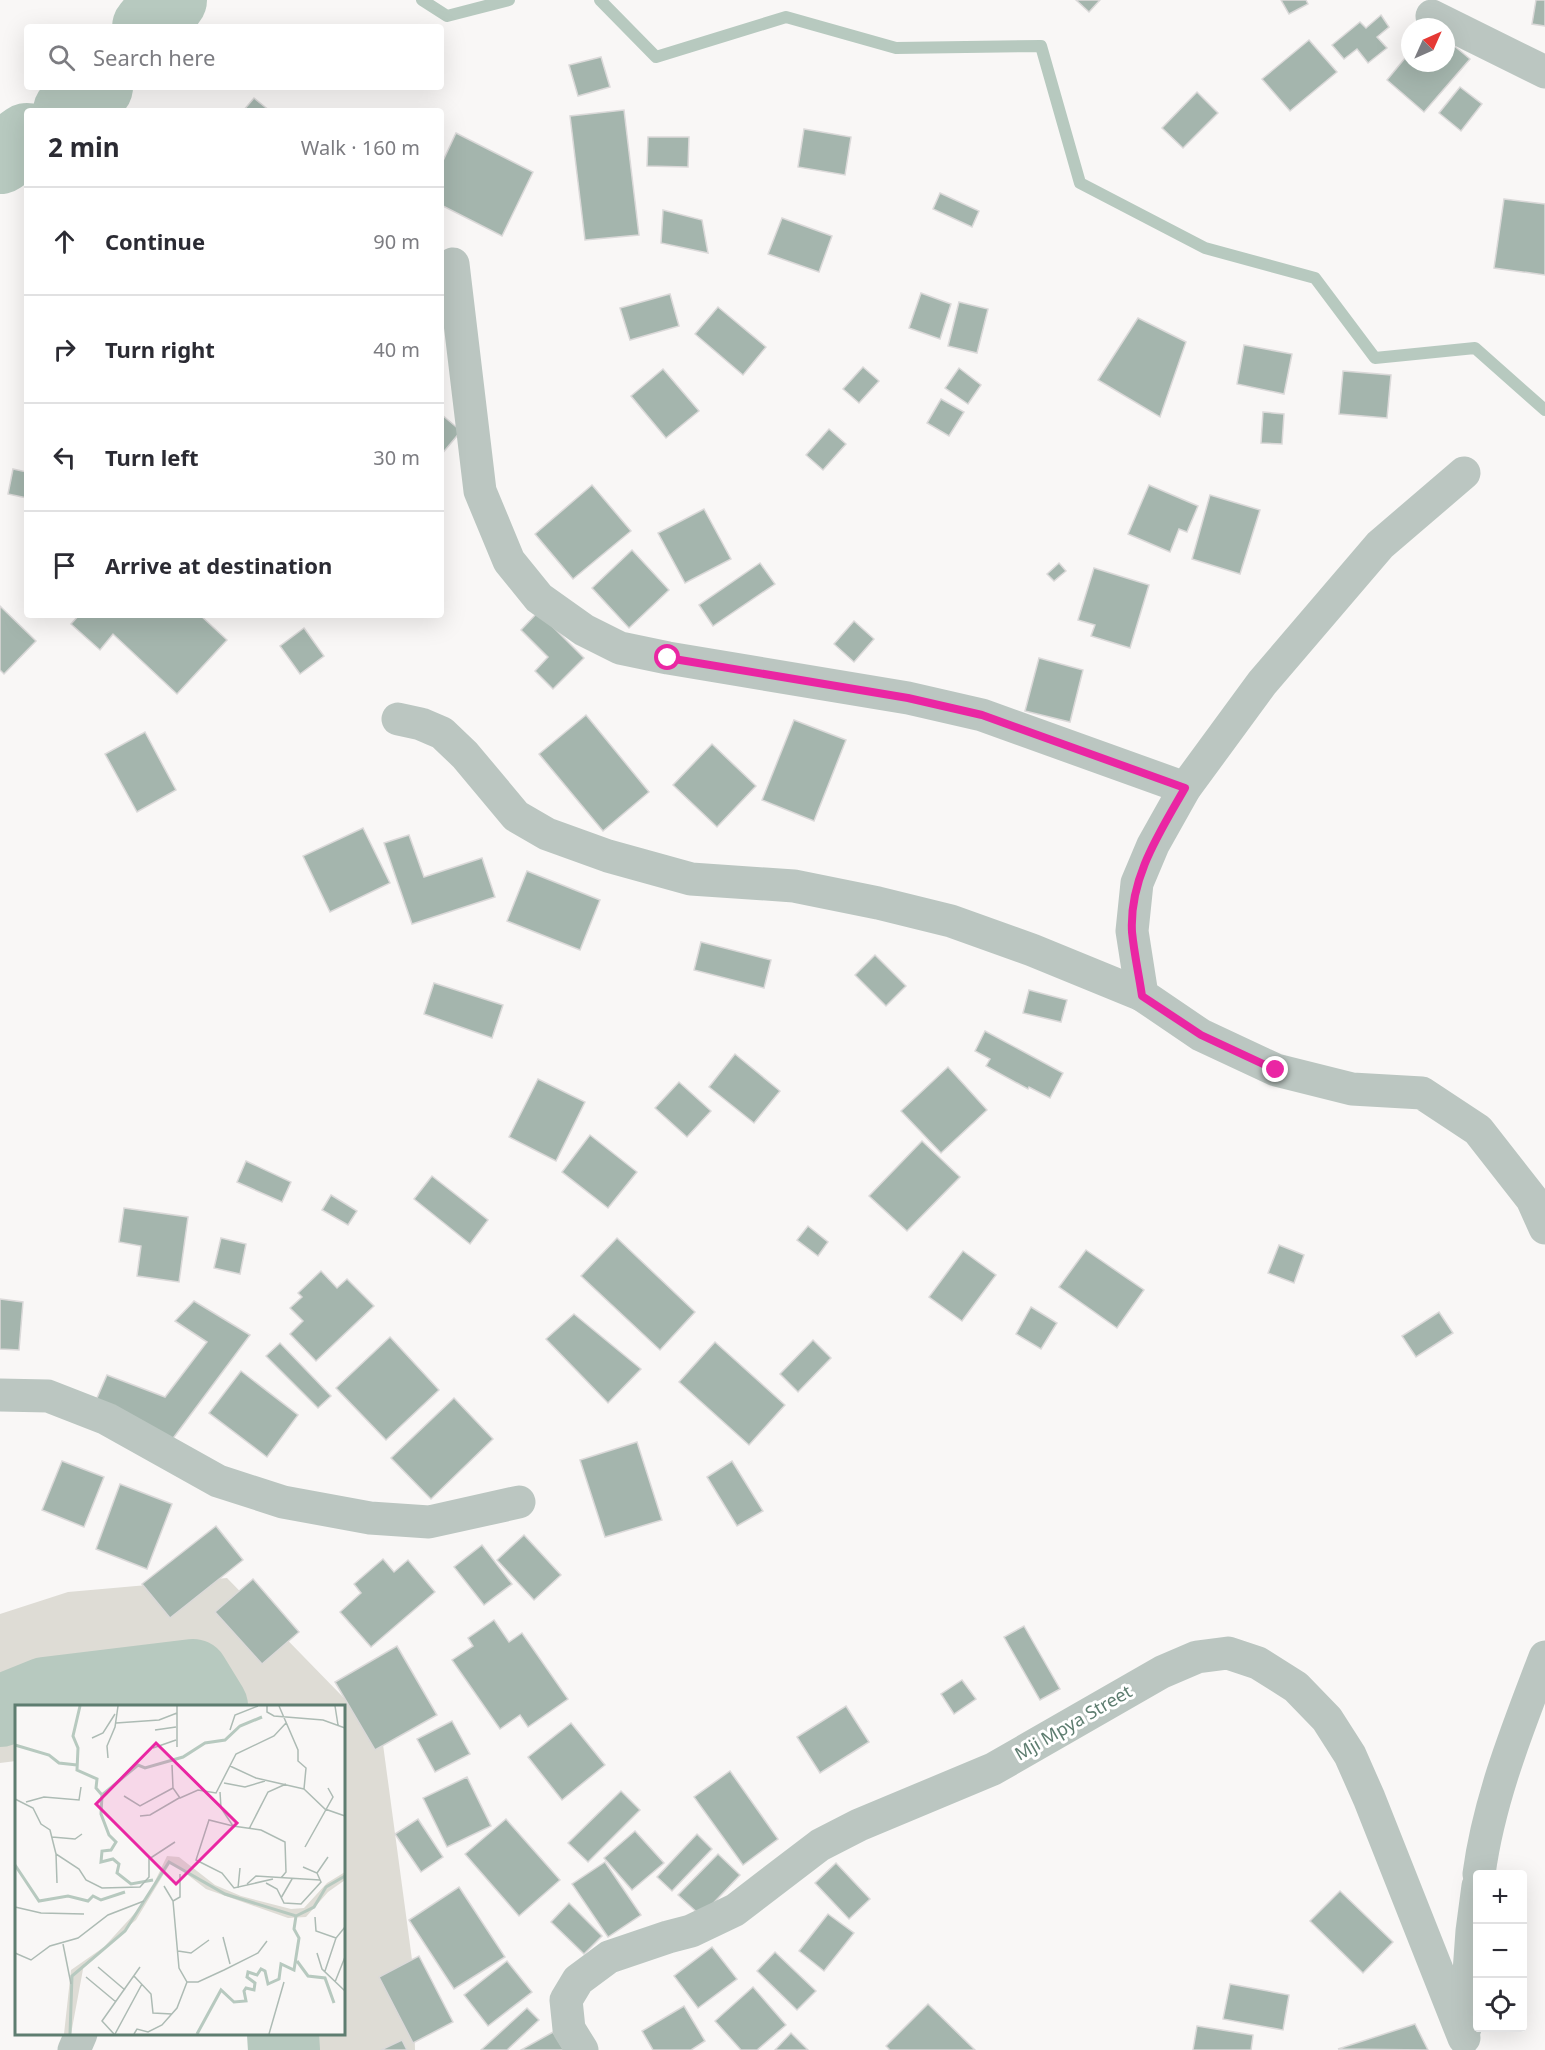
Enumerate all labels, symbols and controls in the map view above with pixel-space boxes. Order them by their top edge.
north arrow [1401,18,1455,72]
search box [24,24,444,90]
icon: search [45,41,78,74]
text: Search here [93,42,215,72]
text: 2 min [48,129,120,165]
text: Walk · 160 m [301,134,420,161]
icon: ahead [48,225,81,258]
text: Continue [105,226,205,256]
text: 90 m [373,228,420,255]
icon: right [48,333,81,366]
text: Turn right [105,334,215,364]
text: 40 m [373,336,420,363]
icon: left [48,441,81,474]
text: Turn left [105,442,199,472]
text: 30 m [373,444,420,471]
icon: arrive [48,549,81,582]
text: Arrive at destination [105,550,332,580]
route start [654,644,680,670]
route end [1262,1056,1288,1082]
street label: Mji Mpya Street [1010,1678,1136,1765]
inset map [15,1705,345,2035]
map controls [1473,1870,1527,2032]
button: + [1473,1870,1527,1924]
button: − [1473,1924,1527,1978]
button: locate [1473,1978,1527,2032]

